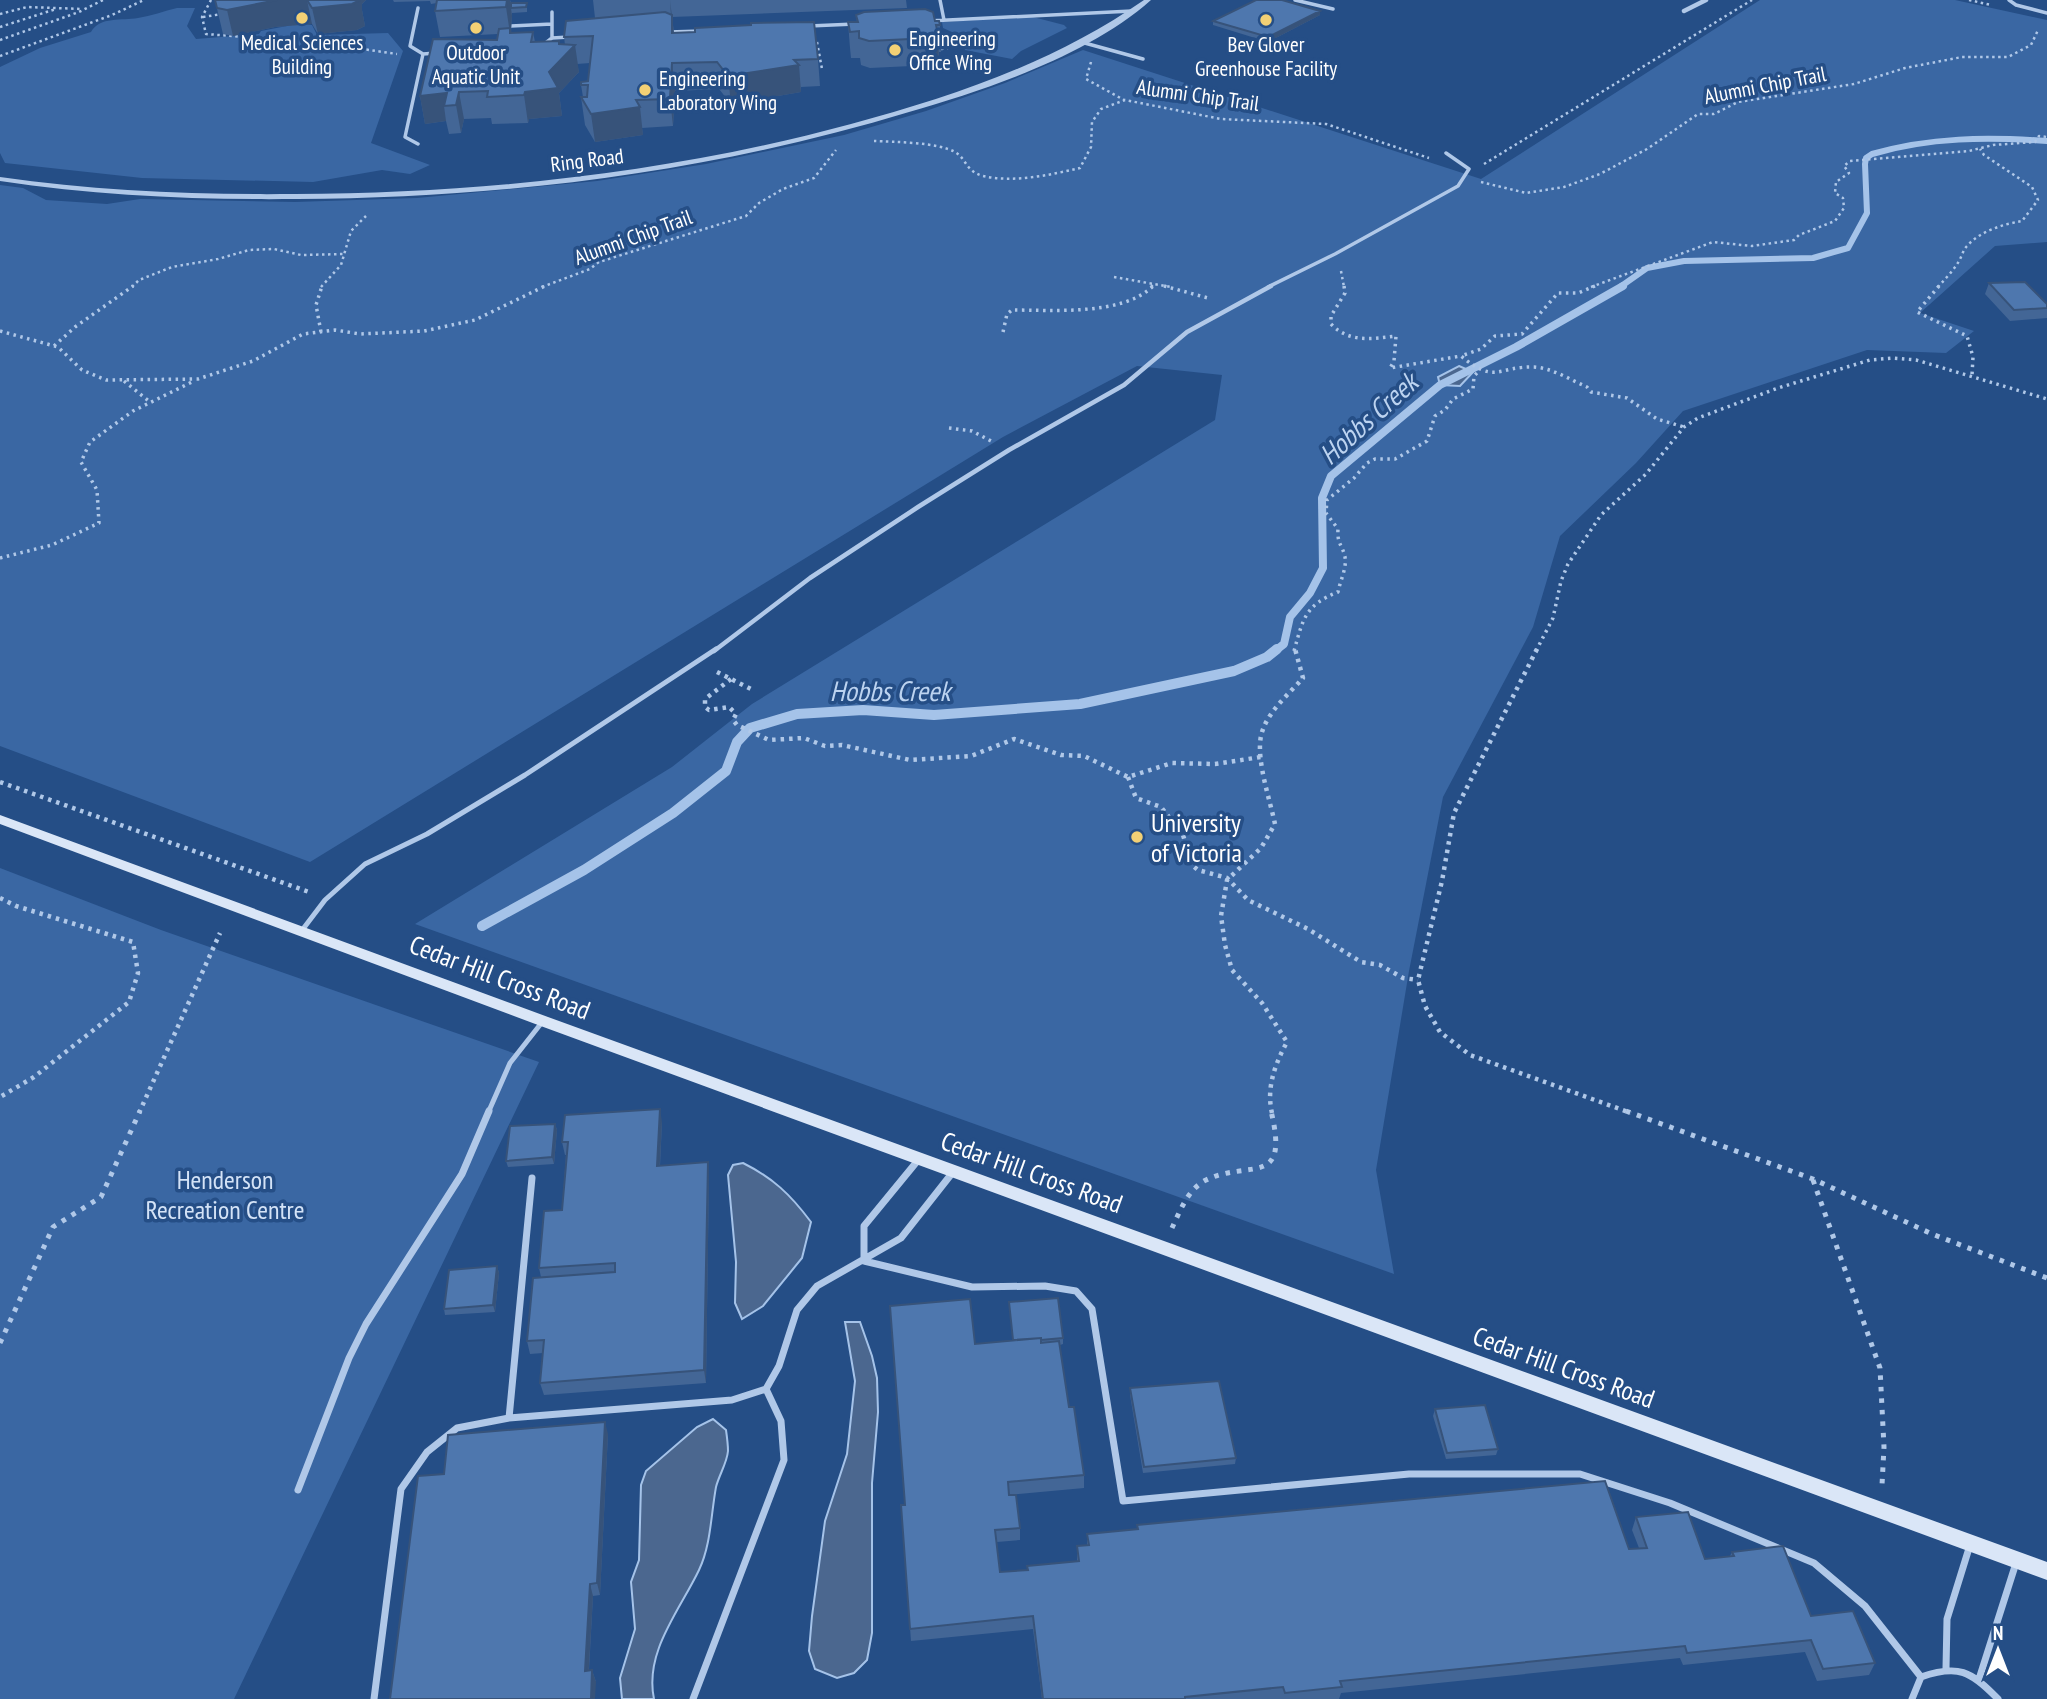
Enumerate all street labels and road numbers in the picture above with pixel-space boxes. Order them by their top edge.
street label: Alumni Chip Trail [1702,60,1828,110]
street label: Alumni Chip Trail [1135,73,1261,117]
street label: Ring Road [549,142,625,178]
street label: Alumni Chip Trail [570,203,696,271]
street label: Cedar Hill Cross Road [405,927,595,1027]
street label: Cedar Hill Cross Road [937,1124,1127,1220]
street label: Cedar Hill Cross Road [1469,1319,1659,1415]

